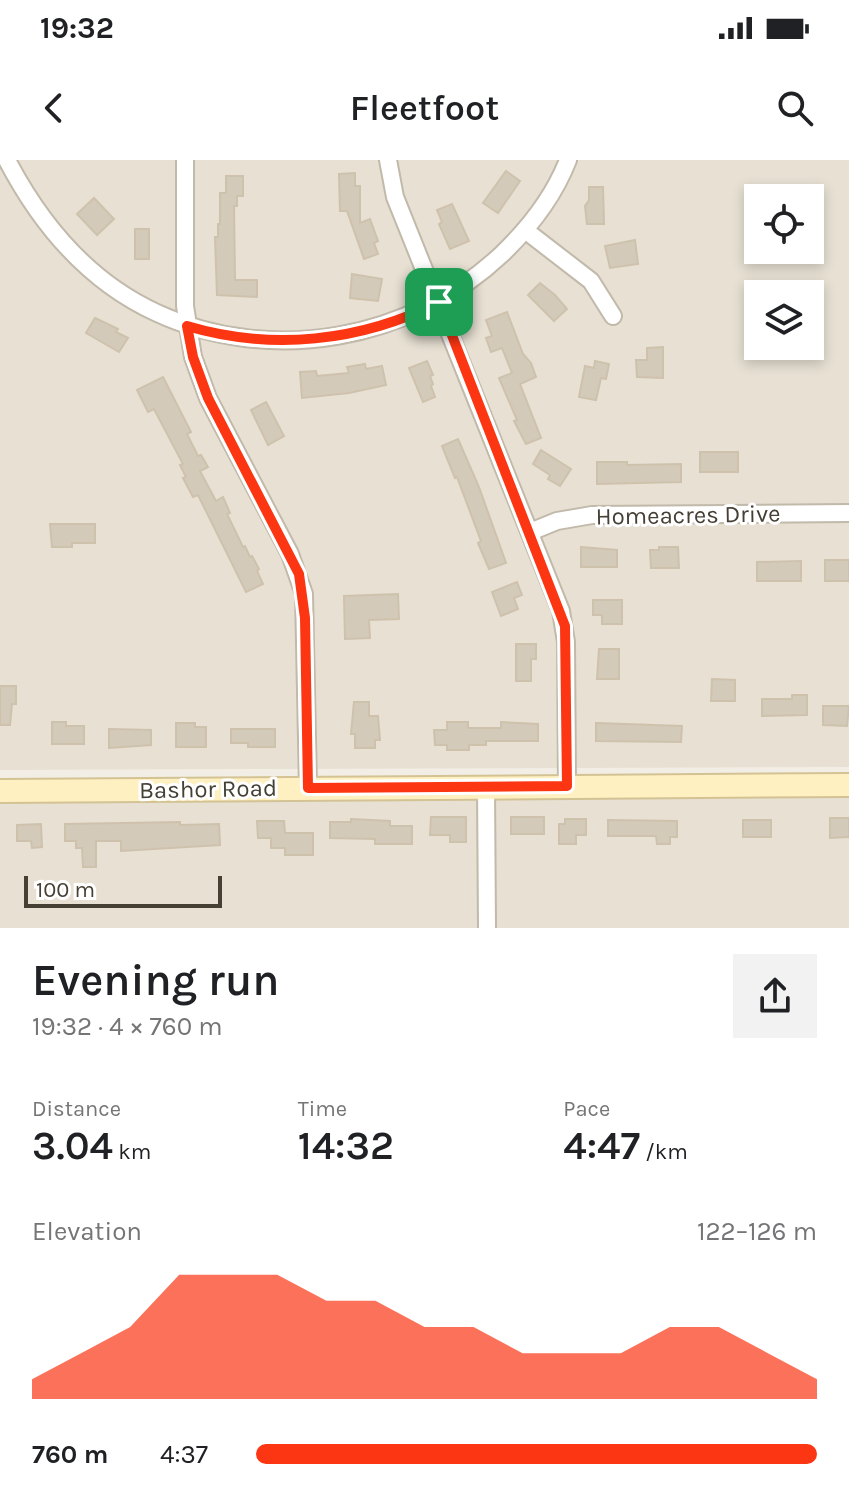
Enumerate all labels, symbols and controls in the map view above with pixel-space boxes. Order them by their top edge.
text: 19:32 [40,10,114,46]
icon: back [32,86,76,130]
icon: search [773,86,817,130]
text: Fleetfoot [350,87,499,129]
map controls [744,184,824,360]
button: locate [744,184,824,264]
pin [405,268,473,336]
icon: arrive [417,280,461,324]
button: layers [744,280,824,360]
street label: Homeacres Drive [595,499,781,531]
street label: Bashor Road [139,774,277,804]
scale bar [24,872,222,908]
text: 100 m [36,877,95,903]
button: share [733,954,817,1038]
text: Evening run [32,955,279,1006]
text: 19:32 · 4 × 760 m [32,1011,223,1042]
text: Distance [32,1096,121,1122]
text: Time [298,1096,347,1122]
text: Pace [563,1096,610,1122]
text: 3.04 [32,1122,113,1169]
text: 14:32 [298,1122,394,1169]
text: 4:47 [563,1122,640,1169]
text: km [113,1139,151,1165]
text: /km [640,1139,688,1165]
text: Elevation [32,1216,142,1247]
text: 122–126 m [697,1216,817,1247]
text: 760 m [32,1439,108,1470]
text: 4:37 [160,1439,208,1470]

